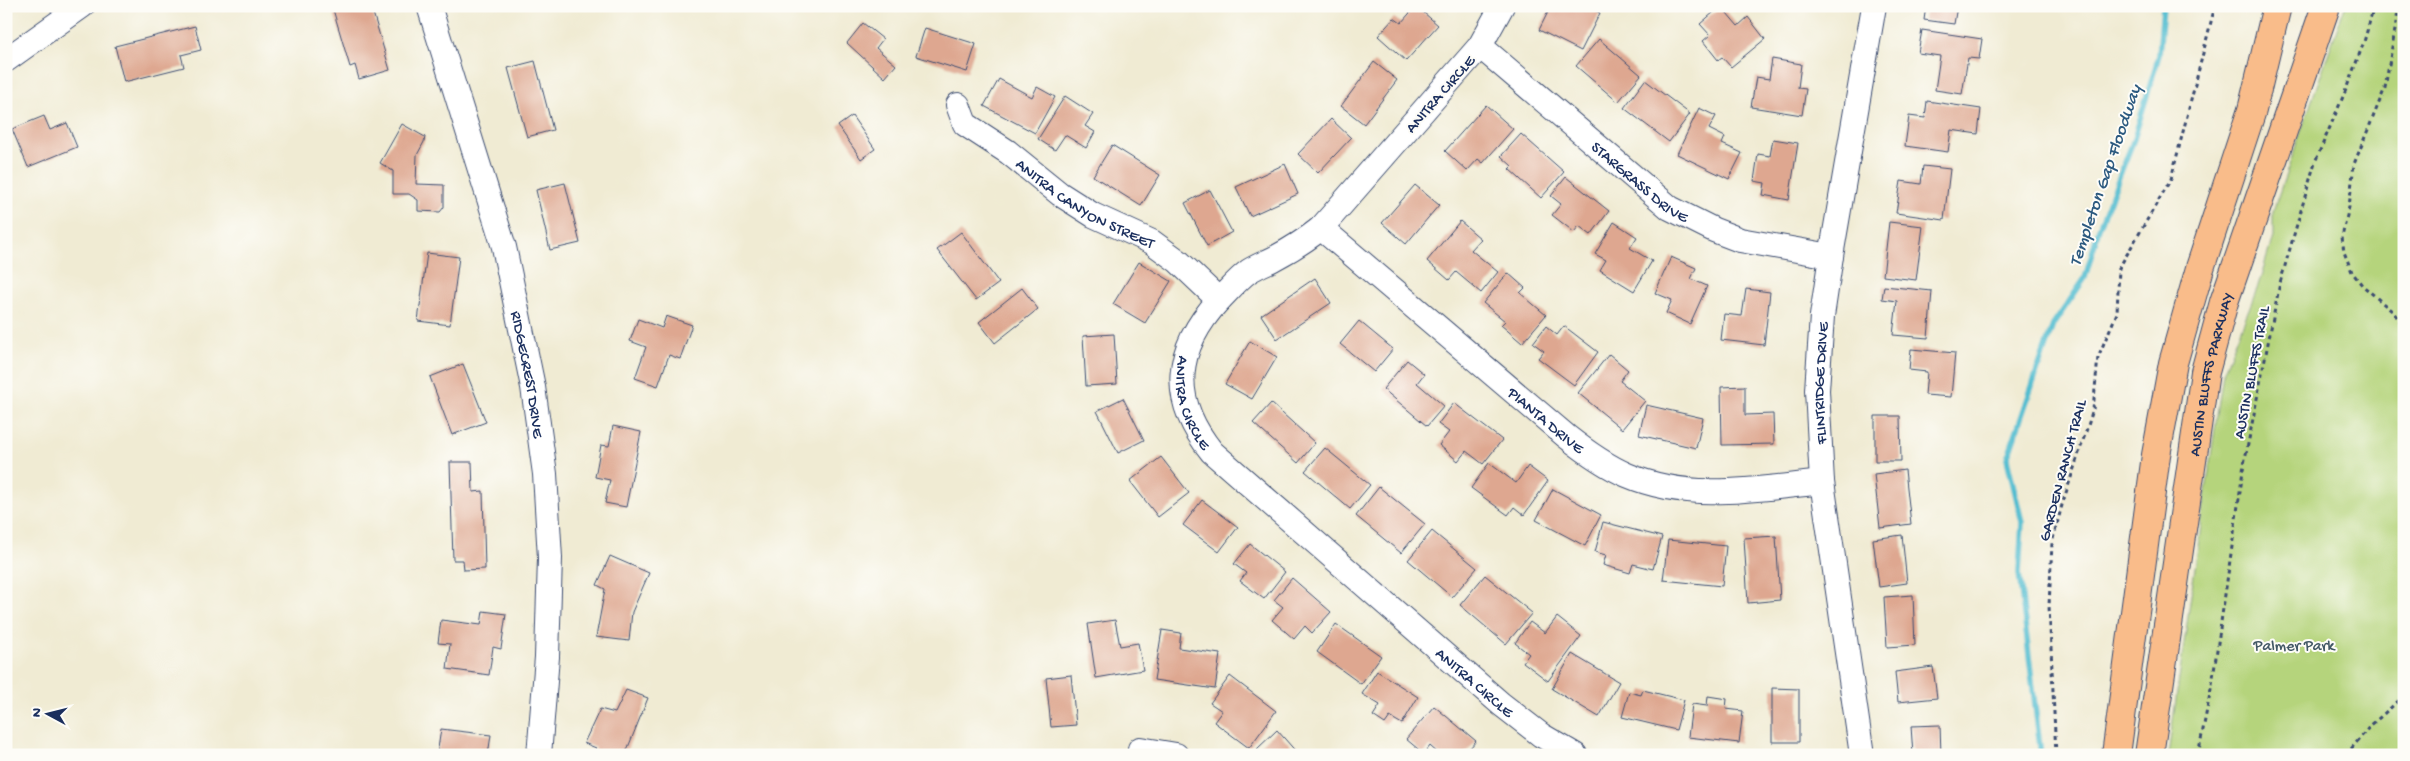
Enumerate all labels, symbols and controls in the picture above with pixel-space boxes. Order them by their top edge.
street label: ANITRA CIRCLE [1403,52,1481,138]
water label: Templeton Gap Floodway [2065,81,2148,269]
street label: STARGRASS DRIVE [1586,139,1692,229]
street label: ANITRA CANYON STREET [1010,156,1157,255]
street label: AUSTIN BLUFFS PARKWAY [2187,291,2240,458]
street label: AUSTIN BLUFFS TRAIL [2231,304,2276,441]
street label: RIDGECREST DRIVE [505,310,546,440]
street label: FLINTRIDGE DRIVE [1811,320,1835,446]
street label: ANITRA CIRCLE [1169,354,1214,456]
street label: PIANTA DRIVE [1502,384,1587,460]
street label: GARDEN RANCH TRAIL [2036,397,2093,544]
park label: Palmer Park [2253,638,2336,657]
street label: ANITRA CIRCLE [1430,645,1517,724]
north arrow [22,688,72,738]
text: N [29,707,47,718]

